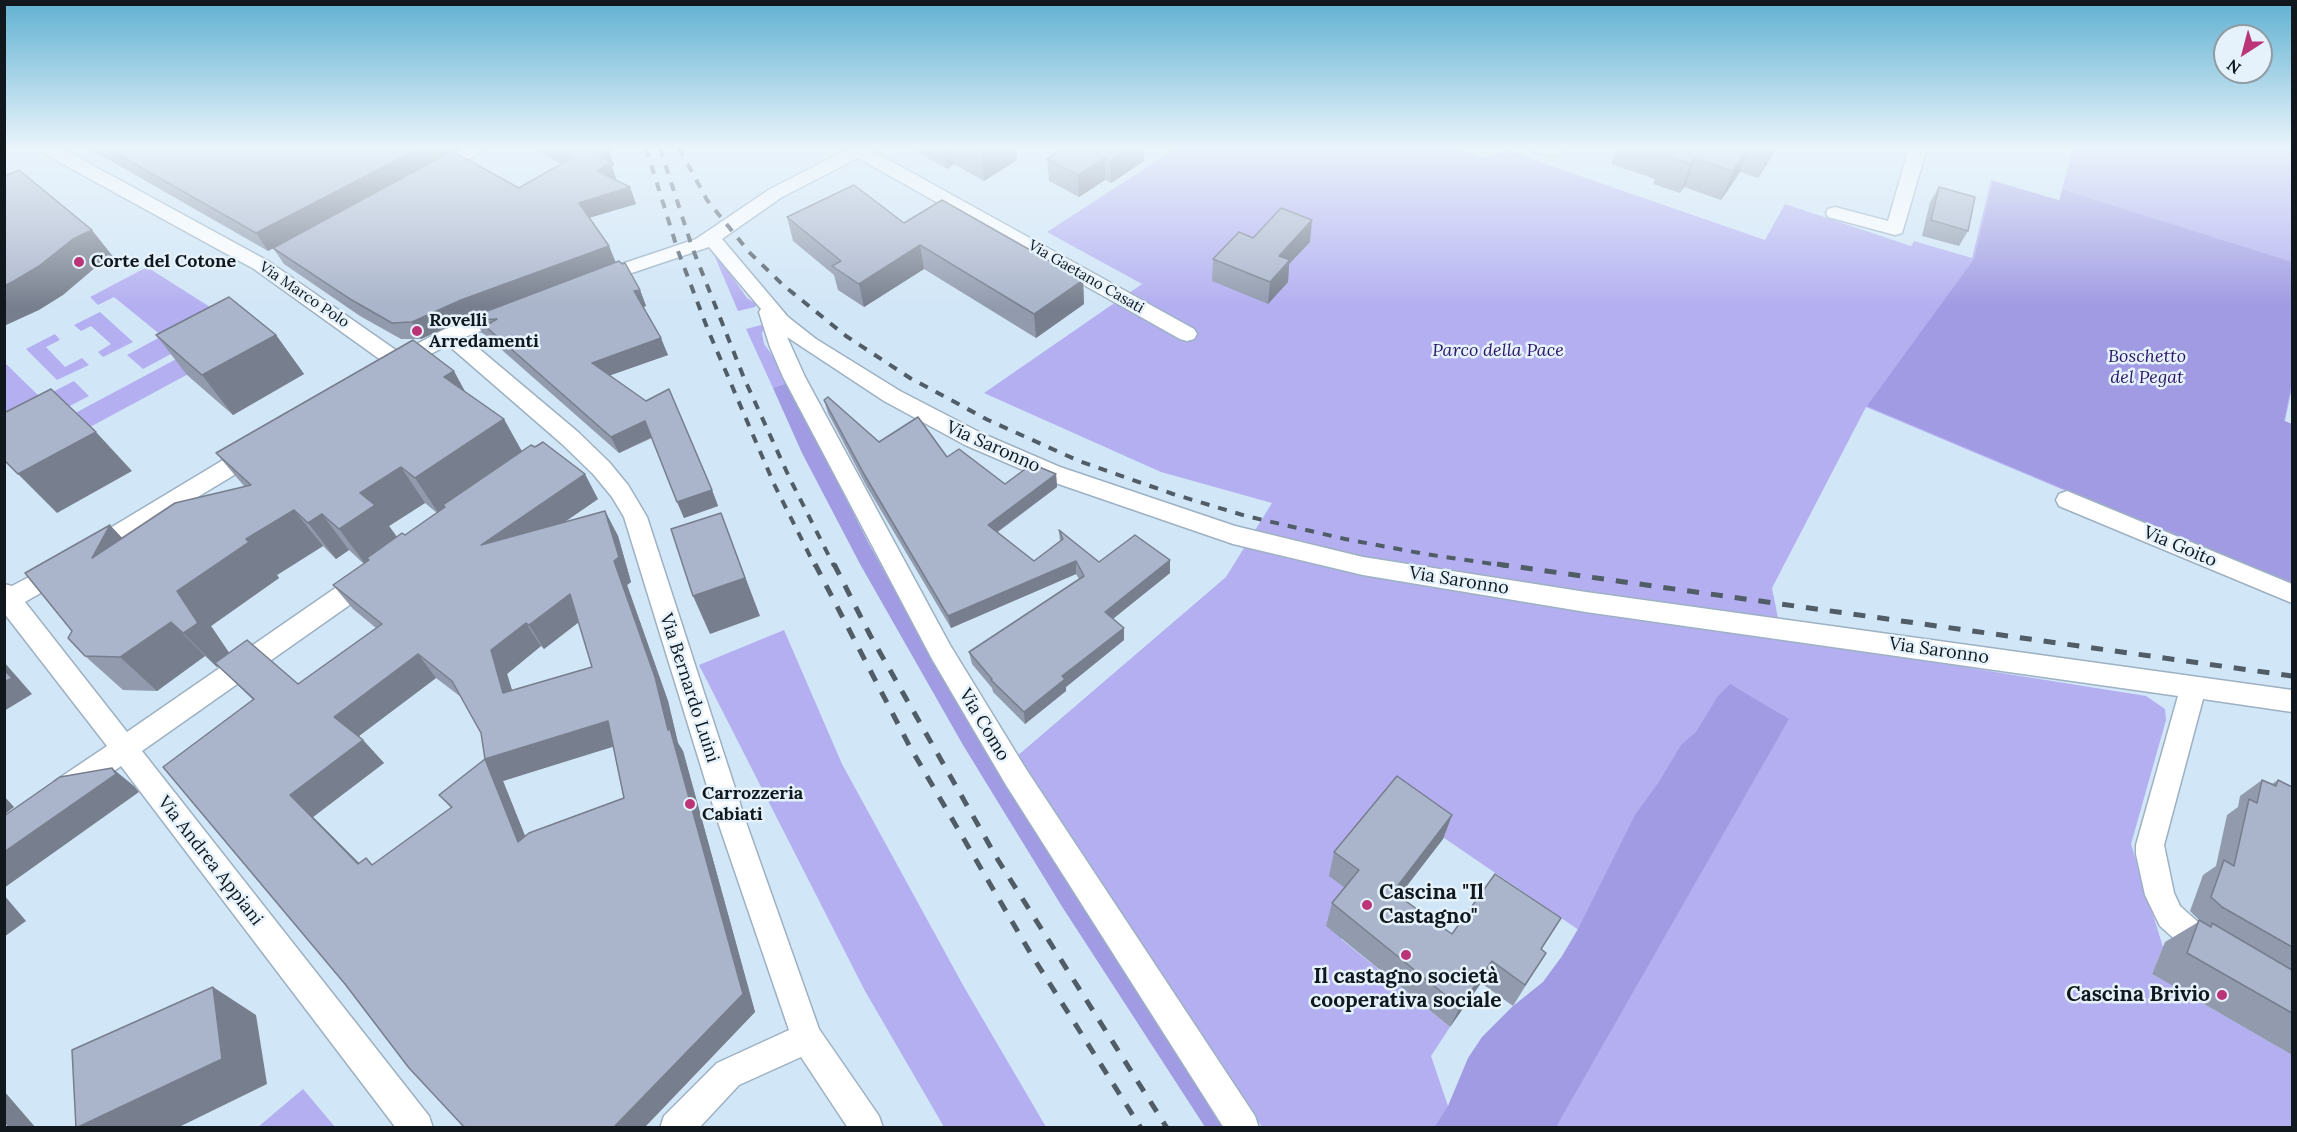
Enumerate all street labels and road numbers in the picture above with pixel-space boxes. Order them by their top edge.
street label: Via Gaetano Casati [1025,236,1147,318]
street label: Via Marco Polo [256,258,352,332]
street label: Via Saronno [943,417,1043,477]
street label: Via Goito [2140,522,2220,572]
street label: Via Saronno [1408,562,1510,600]
street label: Via Bernardo Luini [655,611,723,765]
street label: Via Saronno [1888,633,1990,669]
street label: Via Como [954,685,1014,765]
street label: Via Andrea Appiani [153,792,267,930]

